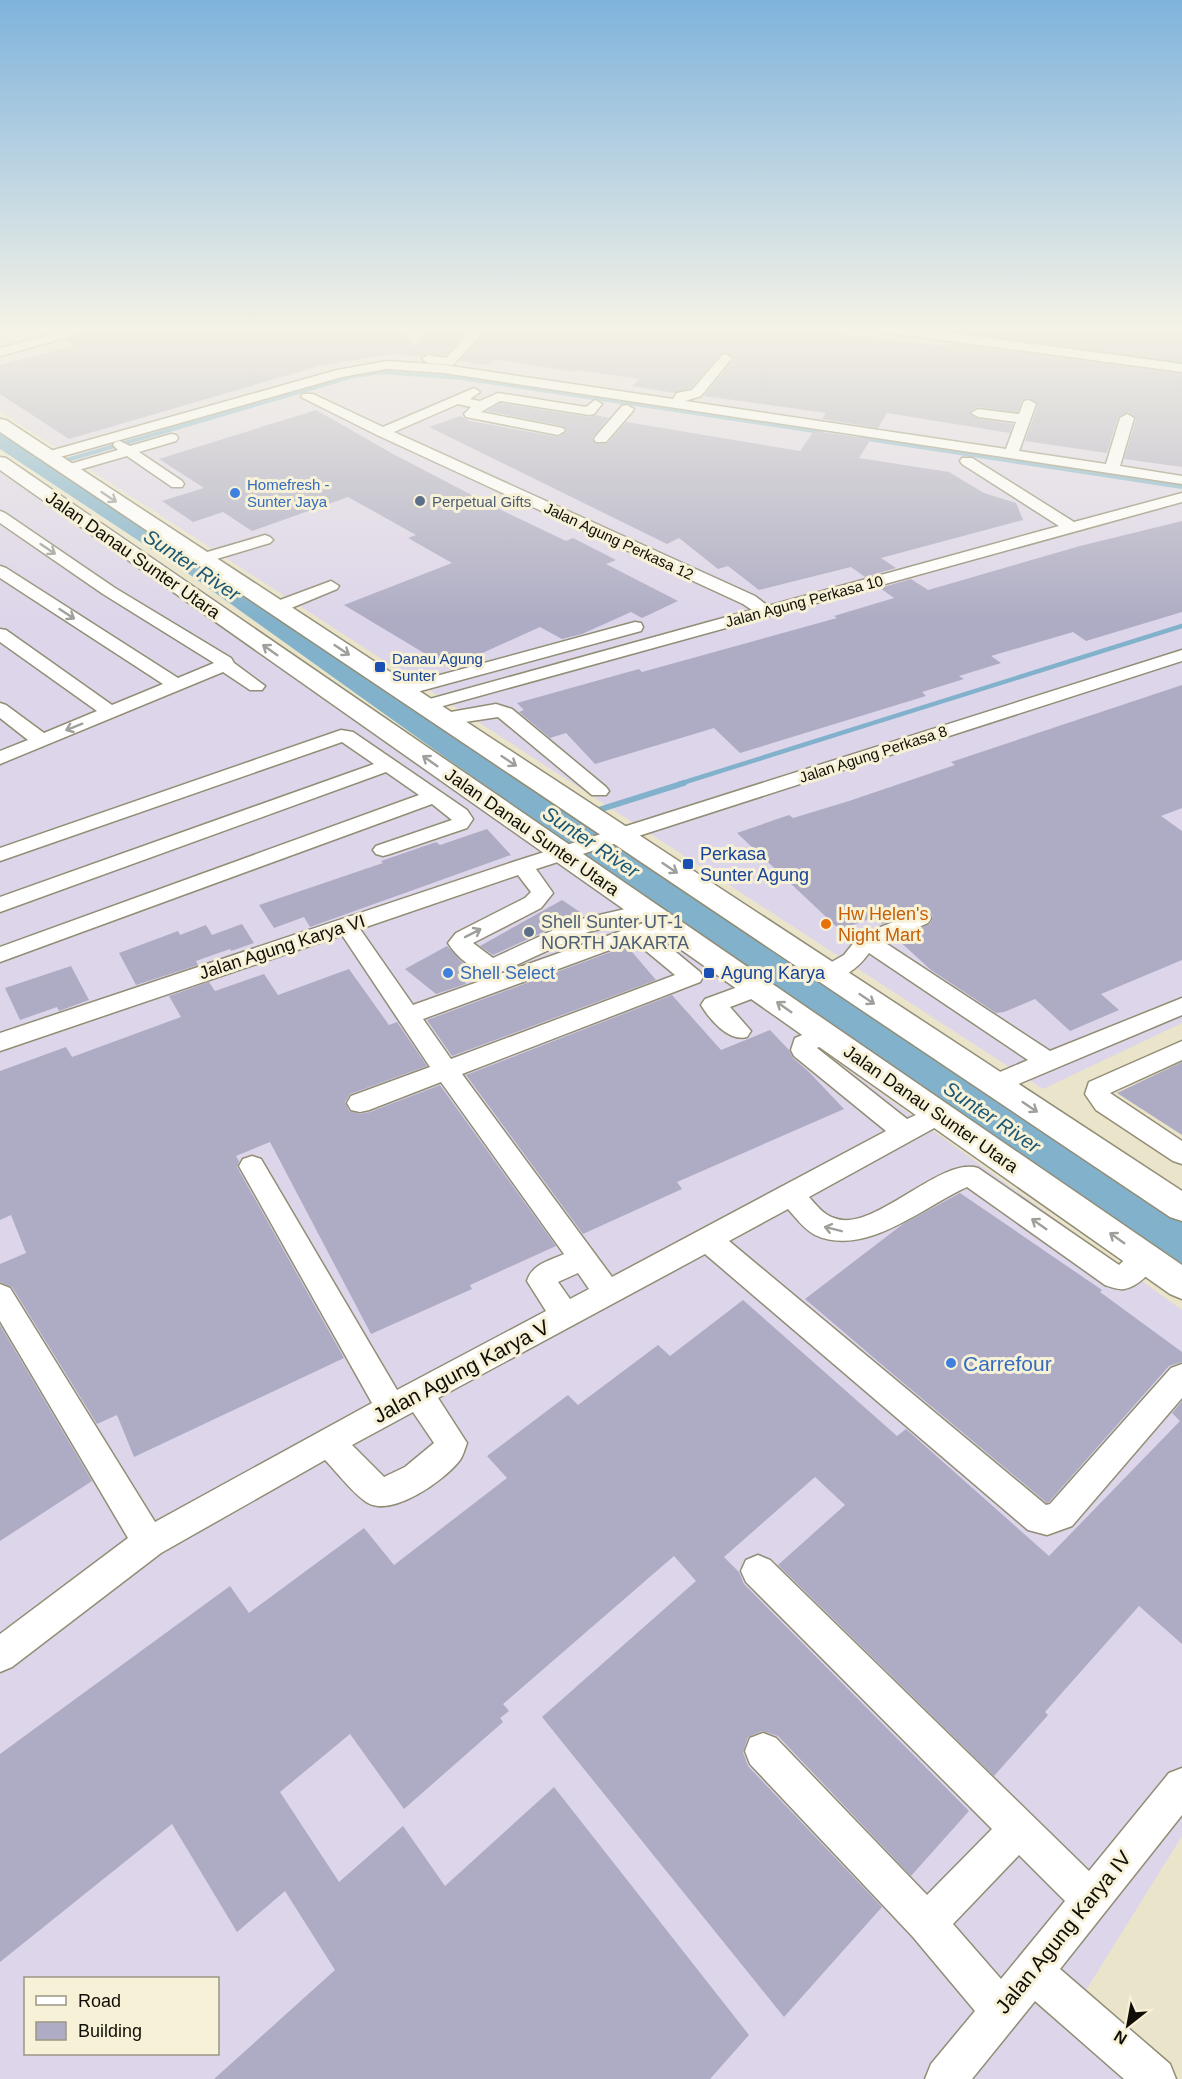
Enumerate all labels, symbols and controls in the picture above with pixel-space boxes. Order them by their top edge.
place label: Homefresh - Sunter Jaya [247,476,330,510]
marker: Homefresh - Sunter Jaya [228,486,242,500]
street label: Jalan Danau Sunter Utara [42,487,225,623]
one-way arrow [100,491,117,503]
place label: Perpetual Gifts [432,493,531,510]
marker: Perpetual Gifts [413,494,427,508]
street label: Jalan Agung Perkasa 12 [542,499,696,583]
water label: Sunter River [140,525,245,606]
one-way arrow [40,543,57,556]
street label: Jalan Agung Perkasa 10 [723,572,885,630]
one-way arrow [58,609,75,621]
one-way arrow [262,644,279,656]
one-way arrow [333,644,350,656]
place label: Danau Agung Sunter [392,650,483,684]
marker: Danau Agung Sunter [373,660,387,674]
street label: Jalan Agung Perkasa 8 [797,722,949,786]
one-way arrow [66,723,84,734]
one-way arrow [423,755,439,767]
one-way arrow [500,756,517,768]
street label: Jalan Danau Sunter Utara [441,764,624,900]
water label: Sunter River [539,802,644,883]
place label: Perkasa Sunter Agung [700,844,809,885]
marker: Perkasa Sunter Agung [681,857,695,871]
one-way arrow [661,862,677,874]
place label: Hw Helen's Night Mart [838,904,928,945]
street label: Jalan Agung Karya VI [197,911,367,983]
place label: Shell Sunter UT-1 NORTH JAKARTA [541,912,689,953]
marker: Hw Helen's Night Mart [819,917,833,931]
marker: Shell Sunter UT-1 NORTH JAKARTA [522,925,536,939]
one-way arrow [464,927,482,938]
place label: Shell Select [460,963,555,983]
place label: Agung Karya [721,963,826,983]
marker: Shell Select [441,966,455,980]
marker: Agung Karya [702,966,716,980]
one-way arrow [858,993,875,1005]
one-way arrow [777,1001,793,1013]
street label: Jalan Danau Sunter Utara [840,1041,1023,1177]
water label: Sunter River [940,1077,1045,1158]
one-way arrow [1021,1101,1037,1113]
one-way arrow [1032,1218,1048,1230]
one-way arrow [824,1222,843,1234]
one-way arrow [1109,1232,1125,1244]
street label: Jalan Agung Karya V [369,1315,553,1427]
place label: Carrefour [963,1352,1052,1375]
marker: Carrefour [944,1356,958,1370]
street label: Jalan Agung Karya IV [991,1846,1135,2018]
legend [24,1977,219,2055]
text: Road [78,1991,121,2011]
north arrow [1098,1995,1158,2055]
text: Building [78,2021,142,2041]
text: N [1111,2027,1130,2048]

